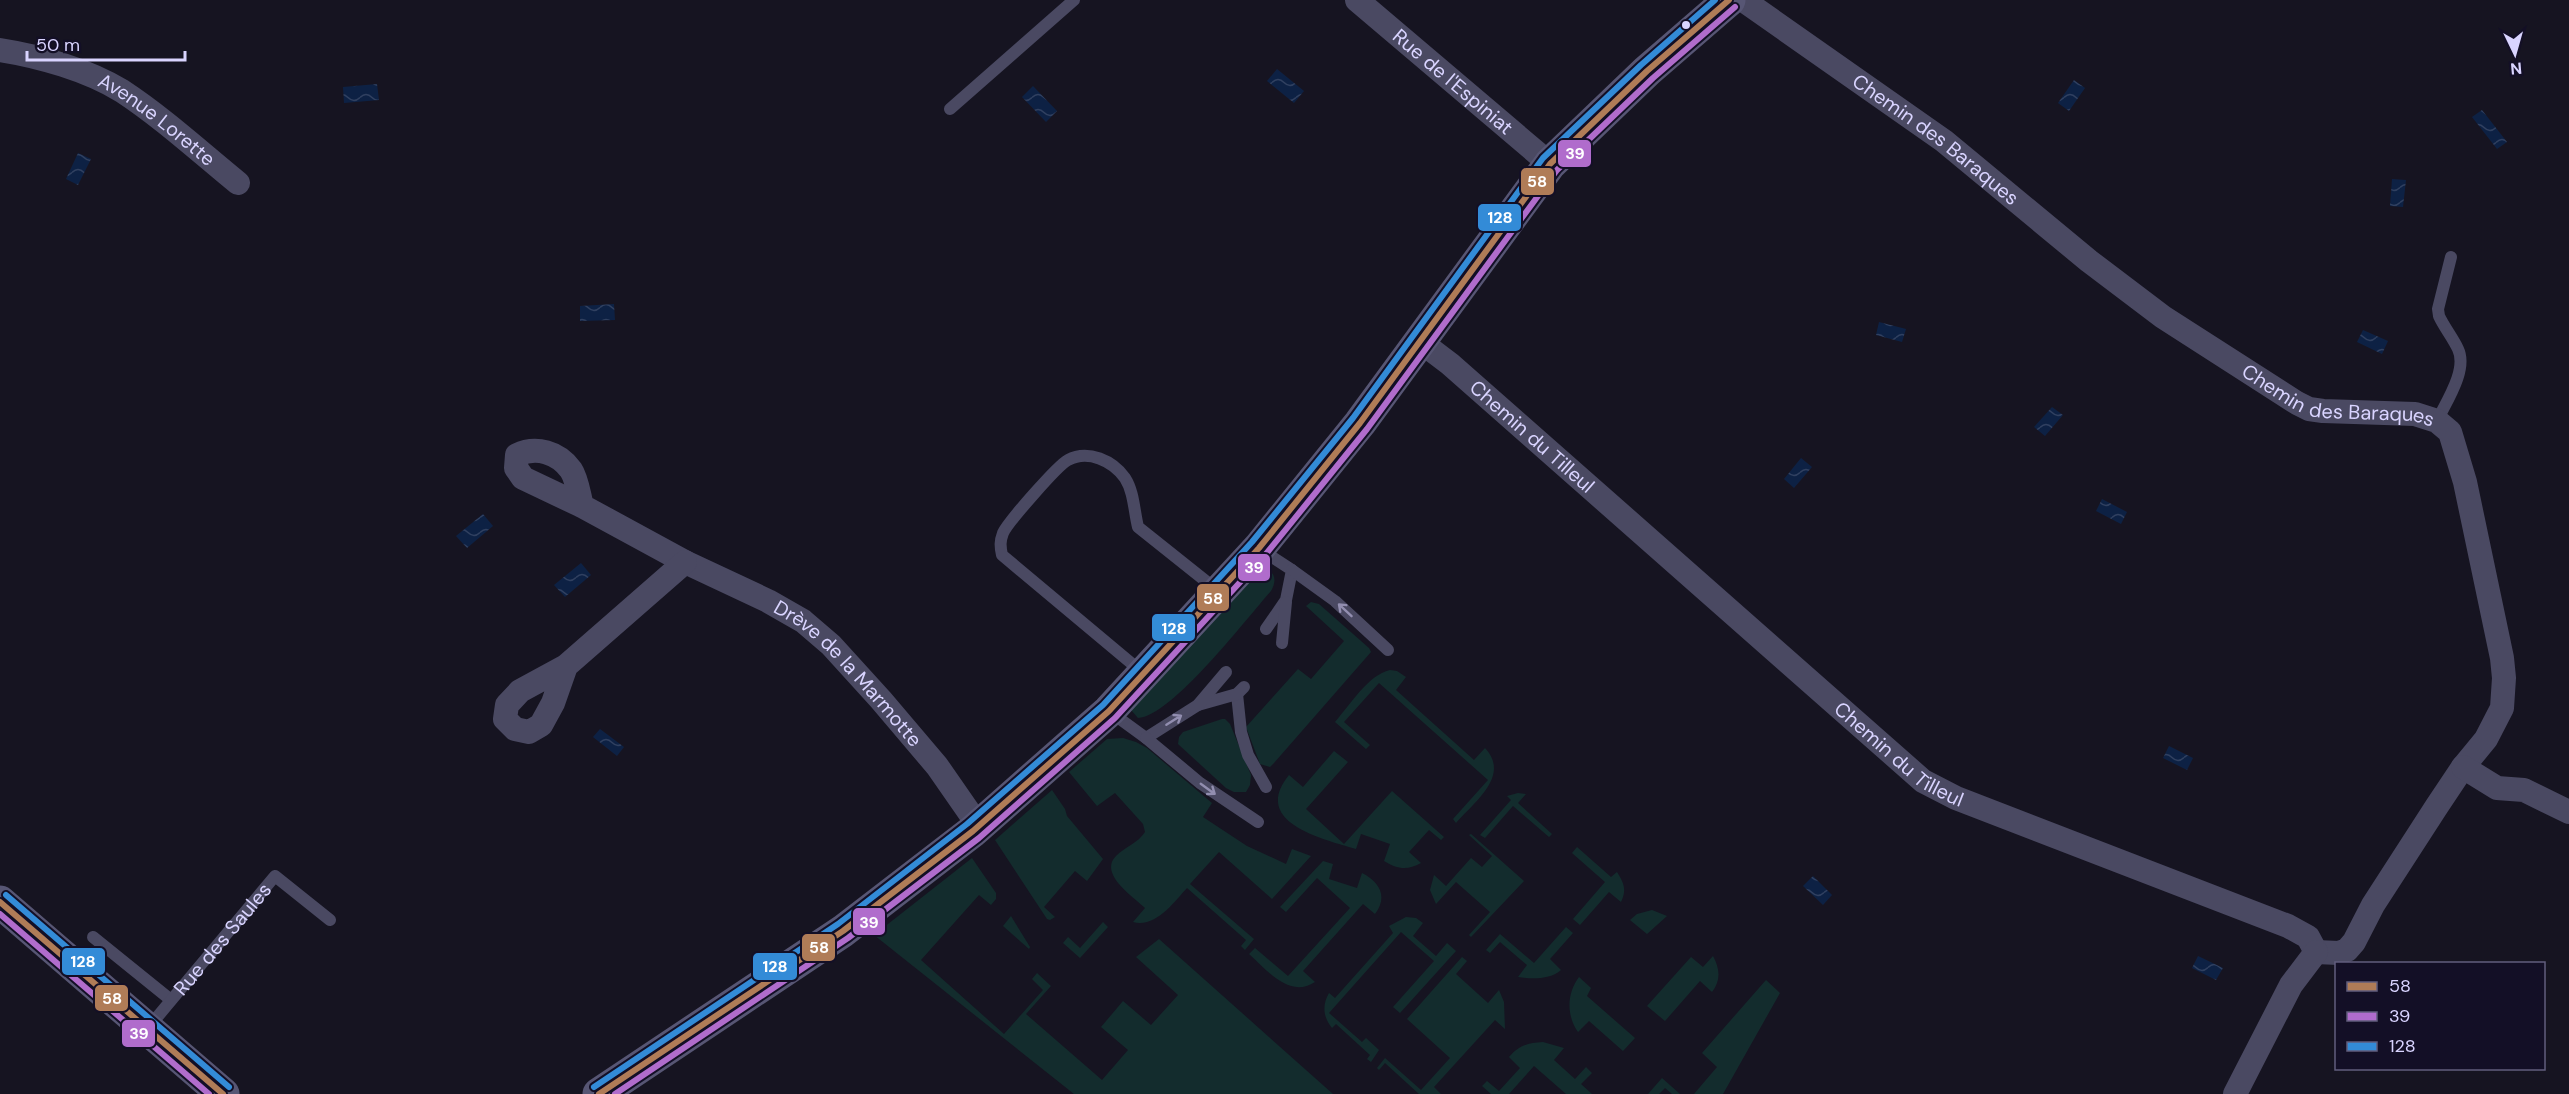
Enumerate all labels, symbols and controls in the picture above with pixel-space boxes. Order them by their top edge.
unlabelled marker [1680,19,1692,31]
street label: Rue de l'Espiniat [1387,23,1519,140]
scale bar [27,24,184,62]
north arrow [2485,24,2545,84]
text: 50 m [36,33,80,57]
text: N [2510,57,2523,79]
street label: Avenue Lorette [94,67,221,172]
street label: Chemin des Baraques [1847,68,2025,211]
line badge: 39 [1557,139,1592,168]
text: 39 [1565,143,1585,164]
line badge: 58 [1520,167,1555,196]
text: 58 [1527,171,1547,192]
line badge: 128 [1477,203,1522,232]
text: 128 [1487,207,1513,228]
street label: Chemin des Baraques [2237,358,2438,432]
street label: Chemin du Tilleul [1464,374,1600,499]
line badge: 39 [1237,553,1271,582]
text: 39 [1244,557,1264,578]
line badge: 58 [1196,583,1230,612]
text: 58 [1203,588,1223,609]
street label: Drève de la Marmotte [769,594,928,752]
one-way arrow [1338,603,1353,617]
line badge: 128 [1151,613,1196,642]
text: 128 [1161,618,1187,639]
street label: Chemin du Tilleul [1829,696,1967,813]
one-way arrow [1165,714,1182,726]
one-way arrow [1199,782,1215,795]
street label: Rue des Saules [168,877,277,1001]
line badge: 39 [852,907,886,936]
text: 39 [859,912,879,933]
line badge: 58 [801,933,836,962]
text: 58 [809,937,829,958]
line badge: 128 [61,947,106,976]
text: 128 [70,951,96,972]
line badge: 128 [752,952,798,981]
text: 128 [762,956,788,977]
legend [2335,962,2545,1070]
text: 58 [2389,974,2411,998]
line badge: 58 [94,984,129,1012]
text: 58 [102,988,122,1009]
text: 39 [2389,1004,2410,1028]
line badge: 39 [121,1019,156,1048]
text: 39 [129,1023,149,1044]
text: 128 [2389,1034,2416,1058]

